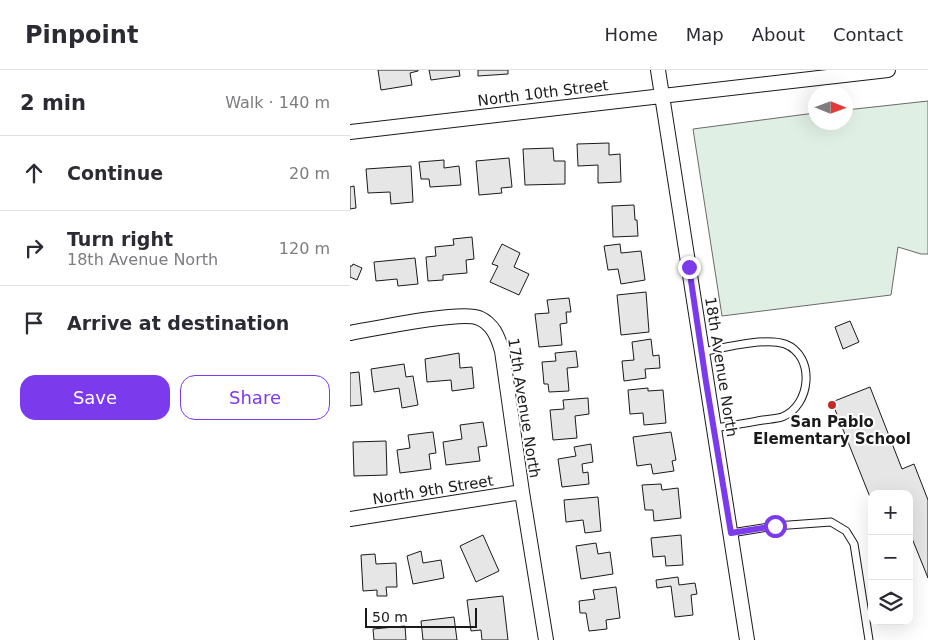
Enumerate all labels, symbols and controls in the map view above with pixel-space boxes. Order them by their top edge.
text: Pinpoint [25,21,138,49]
text: Home [605,24,658,45]
text: Map [686,24,724,45]
text: About [752,24,805,45]
text: Contact [833,24,903,45]
street label: North 10th Street [477,76,609,110]
north arrow [808,85,853,130]
text: 2 min [20,91,86,115]
text: Walk · 140 m [225,93,330,112]
icon: ahead [20,159,48,187]
text: Continue [67,162,163,184]
text: 20 m [289,164,330,183]
text: Turn right [67,228,173,250]
icon: right [20,234,48,262]
text: 120 m [279,239,330,258]
text: 18th Avenue North [67,250,218,269]
route end [678,256,701,279]
street label: 18th Avenue North [701,296,741,438]
icon: arrive [20,309,48,337]
text: Arrive at destination [67,312,289,334]
street label: 17th Avenue North [504,337,544,479]
button: Save [20,375,170,420]
button: Share [180,375,330,420]
marker: San Pablo Elementary School [826,399,838,411]
place label: San Pablo Elementary School [753,413,911,448]
street label: North 9th Street [371,472,495,508]
map controls [868,490,913,625]
button: + [868,490,913,535]
route start [764,515,787,538]
button: − [868,535,913,580]
button: layers [868,580,913,625]
scale bar [365,605,478,628]
text: 50 m [372,609,408,625]

